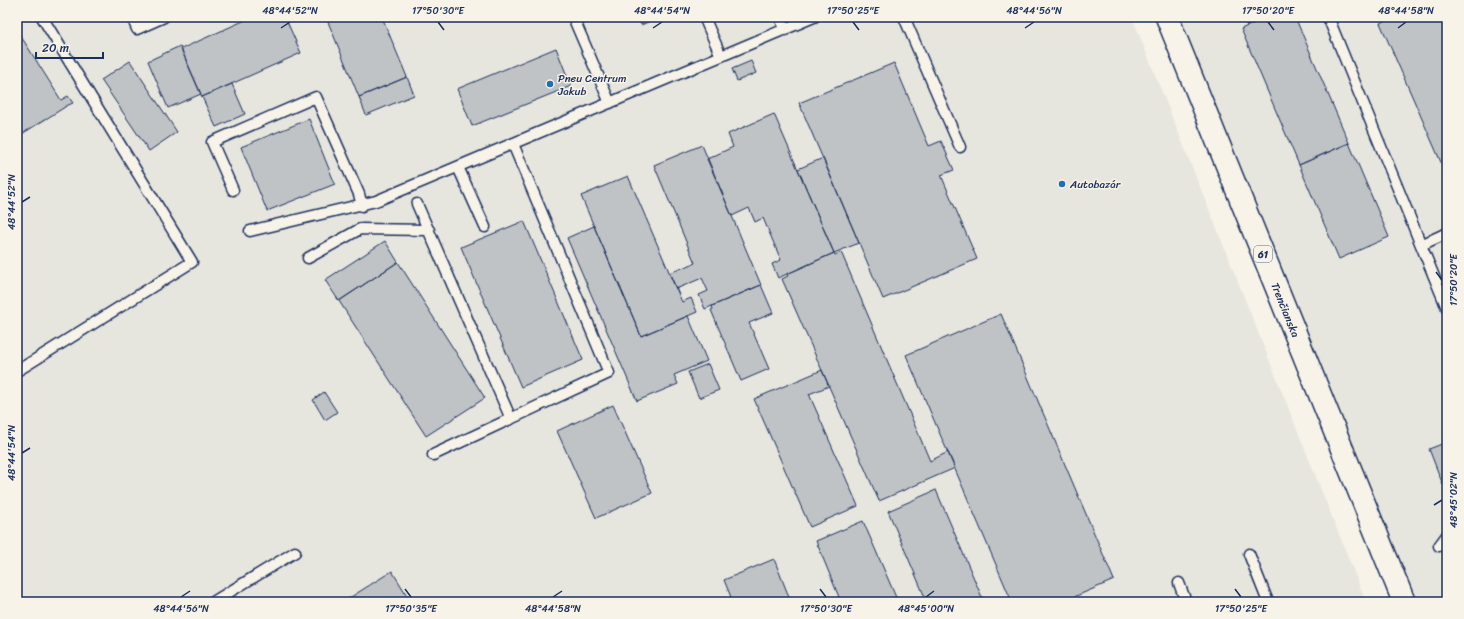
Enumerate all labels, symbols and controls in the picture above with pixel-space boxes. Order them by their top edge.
text: 48°44'52"N [262,2,318,20]
text: 17°50'30"E [412,2,465,20]
text: 48°44'54"N [634,2,690,20]
text: 17°50'25"E [827,2,880,20]
text: 48°44'56"N [1006,2,1062,20]
text: 17°50'20"E [1242,2,1296,20]
text: 48°44'58"N [1378,2,1434,20]
scale bar [36,34,103,60]
text: 20 m [42,37,69,59]
place label: Pneu Centrum Jakub [557,69,627,101]
marker: Pneu Centrum Jakub [545,79,555,89]
text: 48°44'52"N [3,174,21,230]
place label: Autobazár [1069,175,1122,194]
marker: Autobazár [1057,179,1067,189]
road number: 61 [1254,246,1272,262]
text: 17°50'20"E [1445,252,1463,306]
street label: Trenčianska [1266,280,1305,341]
text: 48°44'54"N [3,425,21,481]
text: 48°45'02"N [1445,472,1463,528]
text: 48°44'56"N [153,600,209,618]
text: 17°50'35"E [385,600,438,618]
text: 48°44'58"N [525,600,581,618]
text: 17°50'30"E [800,600,853,618]
text: 48°45'00"N [898,600,954,618]
text: 17°50'25"E [1215,600,1268,618]

